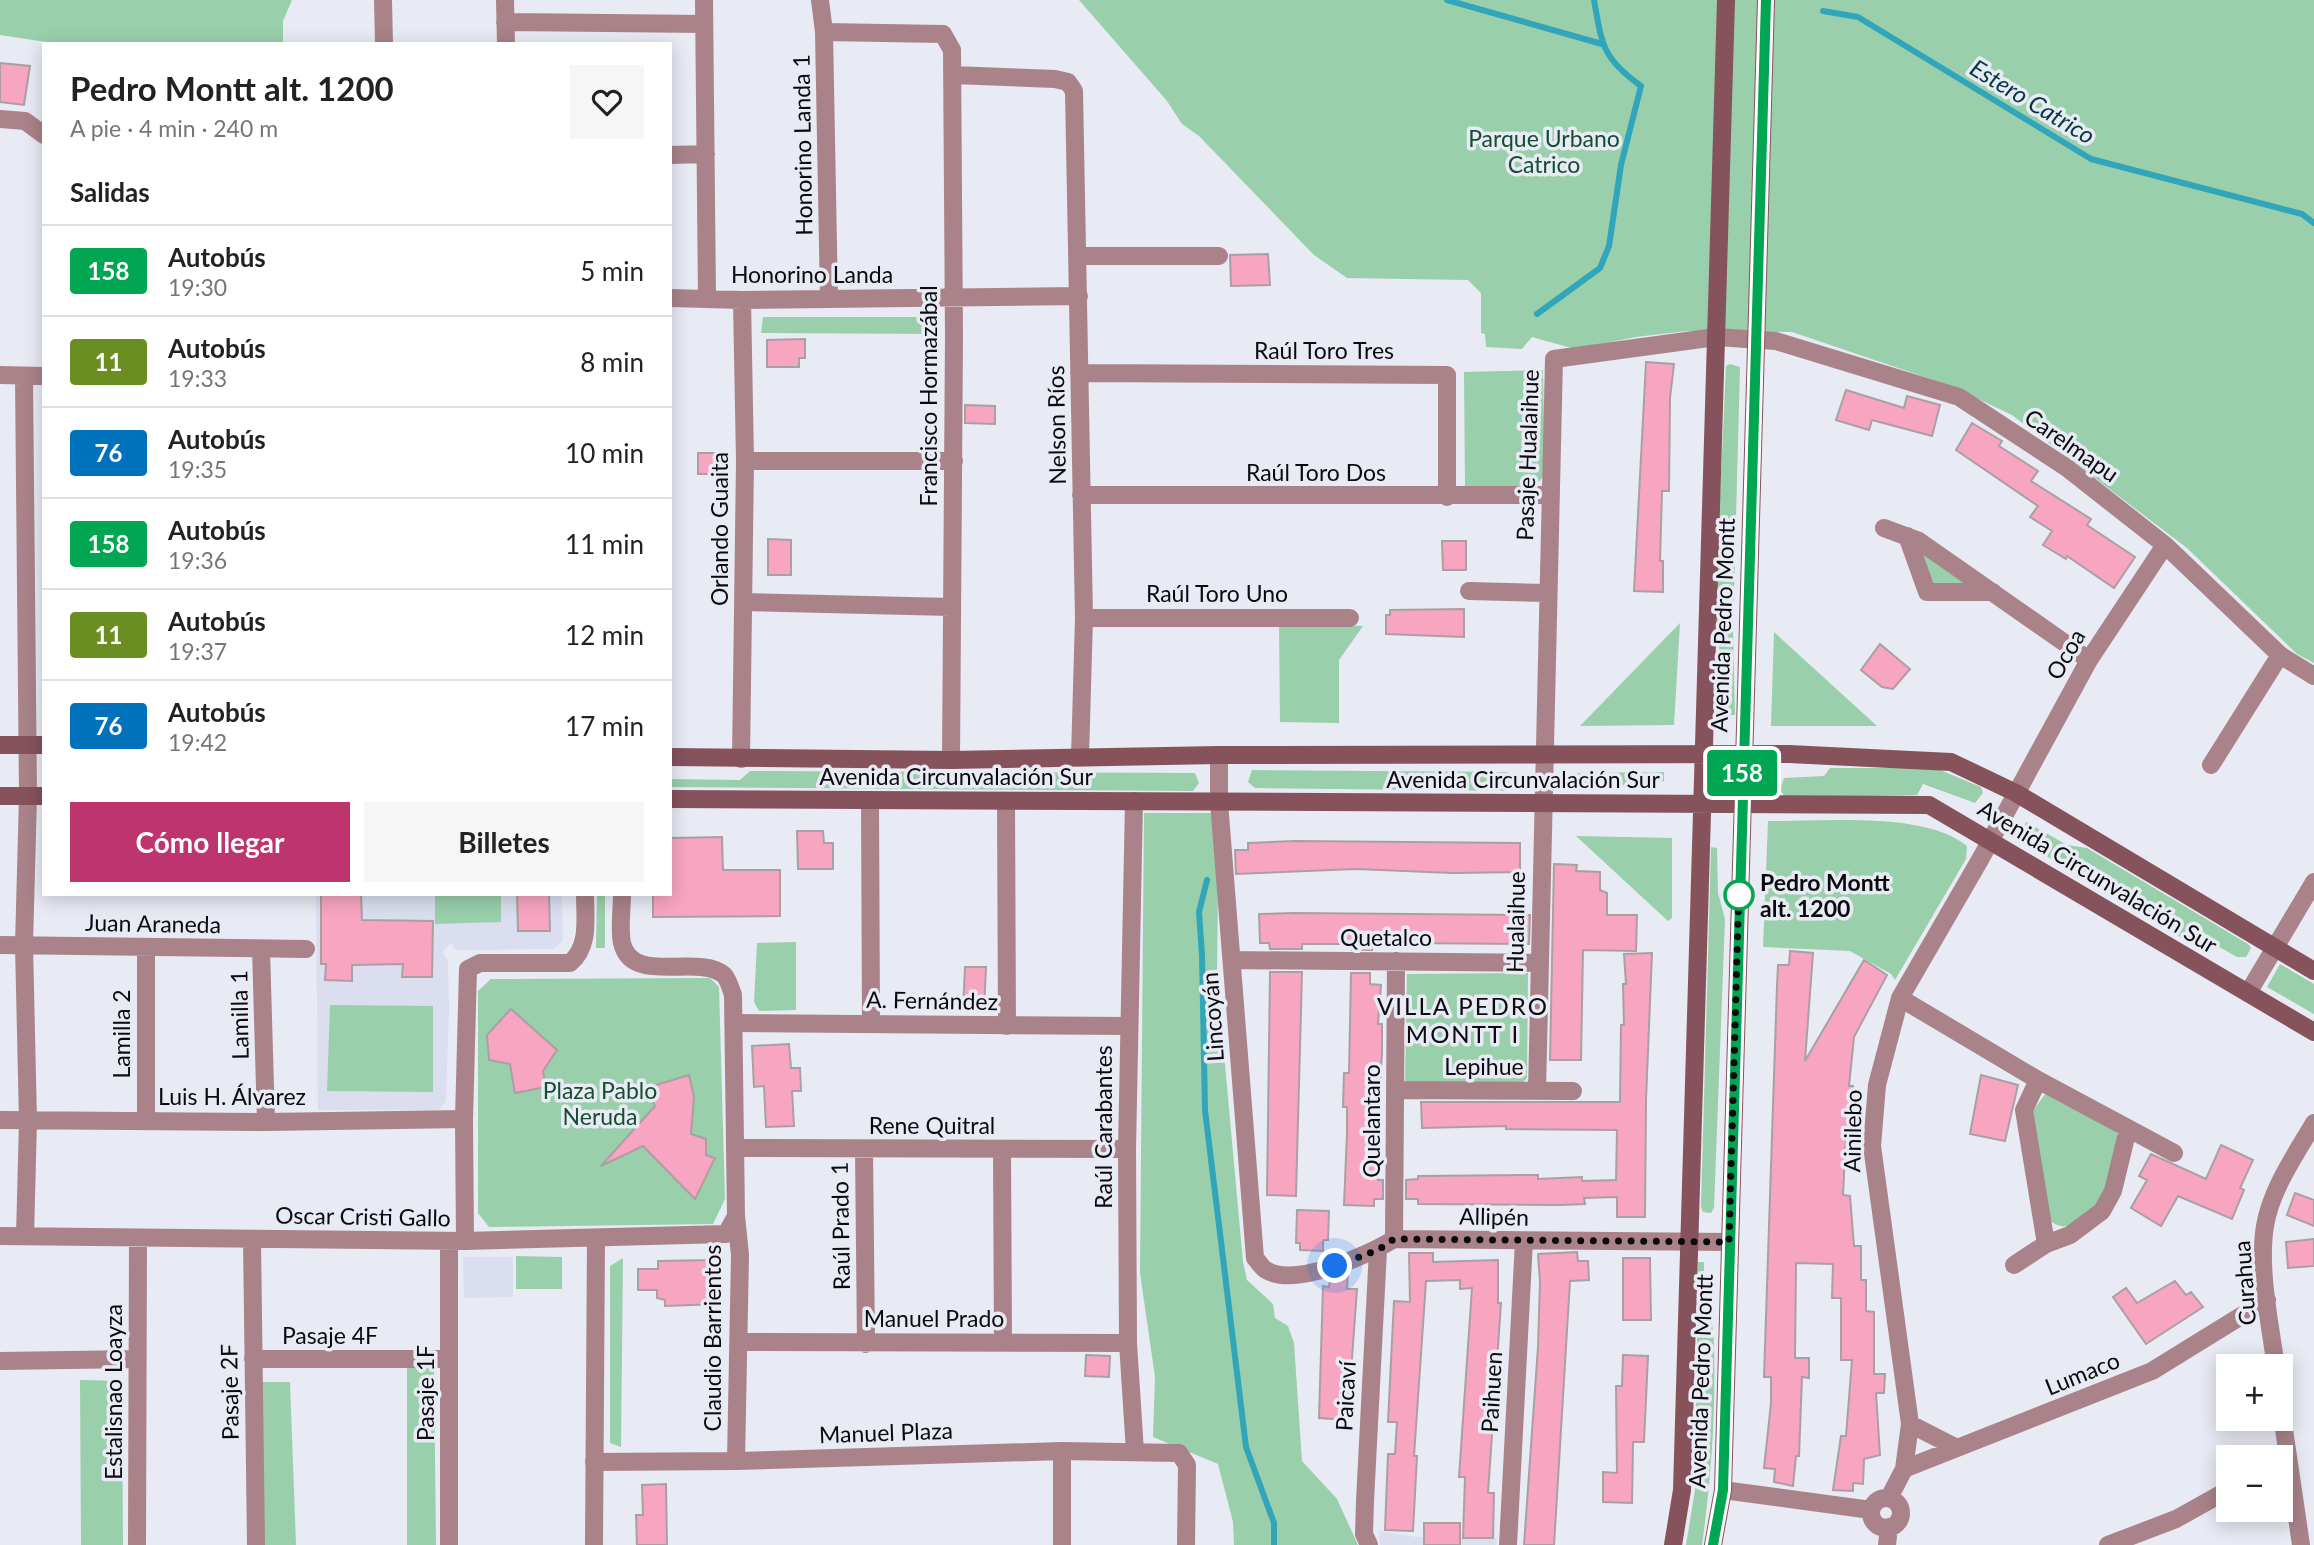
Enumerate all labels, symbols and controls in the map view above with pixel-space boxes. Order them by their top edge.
water label: Estero Catrico [1965,52,2101,150]
street label: Honorino Landa 1 [786,54,818,236]
button: heart [570,65,644,139]
text: Pedro Montt alt. 1200 [70,68,394,108]
text: A pie · 4 min · 240 m [70,114,278,142]
park label: Parque Urbano Catrico [1468,124,1620,178]
text: Salidas [70,176,150,208]
text: Autobús [168,241,266,273]
text: 5 min [580,255,644,287]
text: 158 [88,256,129,285]
street label: Honorino Landa [731,260,893,288]
text: 19:30 [168,273,227,301]
street label: Francisco Hormazábal [914,285,942,507]
text: Autobús [168,332,266,364]
street label: Raúl Toro Tres [1254,336,1394,364]
text: 8 min [580,346,644,378]
text: 11 [95,347,122,376]
text: 19:33 [168,364,227,392]
street label: Nelson Ríos [1041,365,1071,485]
street label: Pasaje Hualaihue [1510,369,1544,541]
street label: Carelmapu [2020,402,2124,488]
text: Autobús [168,423,266,455]
text: 10 min [565,437,644,469]
text: 76 [95,438,122,467]
street label: Orlando Guaita [705,452,733,606]
text: 19:35 [168,455,227,483]
street label: Raúl Toro Dos [1246,458,1386,486]
text: Autobús [168,514,266,546]
street label: Avenida Pedro Montt [1704,517,1740,733]
text: 11 min [565,528,644,560]
text: 158 [88,529,129,558]
text: 19:36 [168,546,227,574]
street label: Raúl Toro Uno [1146,579,1288,607]
text: Autobús [168,605,266,637]
text: 12 min [565,619,644,651]
text: 11 [95,620,122,649]
street label: Ocoa [2039,624,2091,684]
text: 19:37 [168,637,227,665]
text: Autobús [168,696,266,728]
text: 17 min [565,710,644,742]
text: 76 [95,711,122,740]
text: 19:42 [168,728,227,756]
line badge: 158 [1702,750,1782,796]
text: 158 [1721,758,1763,787]
street label: Avenida Circunvalación Sur [819,762,1093,790]
street label: Avenida Circunvalación Sur [1386,765,1660,793]
street label: Avenida Circunvalación Sur [1973,794,2223,959]
button: Cómo llegar [70,802,350,882]
button: Billetes [364,802,644,882]
place label: Pedro Montt alt. 1200 [1760,868,1890,922]
street label: Hualaihue [1500,871,1530,973]
marker: Pedro Montt alt. 1200 [1724,880,1754,910]
street label: Juan Araneda [85,908,221,938]
street label: Quetalco [1340,923,1432,951]
street label: Lamilla 1 [224,970,254,1060]
street label: Lincoyán [1195,971,1229,1063]
street label: A. Fernández [866,985,998,1015]
street label: Lamilla 2 [107,989,135,1079]
district label: VILLA PEDRO MONTT I [1377,991,1549,1048]
street label: Raúl Carabantes [1089,1045,1117,1209]
street label: Lepihue [1444,1052,1524,1080]
street label: Quelantaro [1357,1064,1385,1178]
park label: Plaza Pablo Neruda [543,1076,657,1130]
street label: Luis H. Álvarez [158,1082,306,1110]
street label: Ainilebo [1837,1089,1867,1173]
street label: Rene Quitral [869,1111,995,1139]
street label: Raúl Prado 1 [825,1162,855,1290]
street label: Oscar Cristi Gallo [275,1200,451,1232]
street label: Allipén [1459,1201,1529,1231]
street label: Curahua [2227,1240,2261,1326]
street label: Claudio Barrientos [698,1245,726,1431]
your location [1317,1248,1352,1283]
street label: Avenida Pedro Montt [1682,1273,1718,1489]
street label: Estalisnao Loayza [99,1304,127,1480]
street label: Manuel Prado [864,1304,1004,1332]
street label: Pasaje 4F [282,1321,378,1349]
street label: Pasaje 2F [214,1344,244,1440]
street label: Pasaje 1F [411,1345,439,1441]
street label: Lumaco [2041,1345,2123,1401]
street label: Paihuen [1475,1351,1507,1433]
map controls [2216,1354,2293,1522]
button: + [2216,1354,2293,1431]
street label: Paicaví [1329,1359,1361,1432]
street label: Manuel Plaza [819,1416,953,1448]
button: − [2216,1445,2293,1522]

